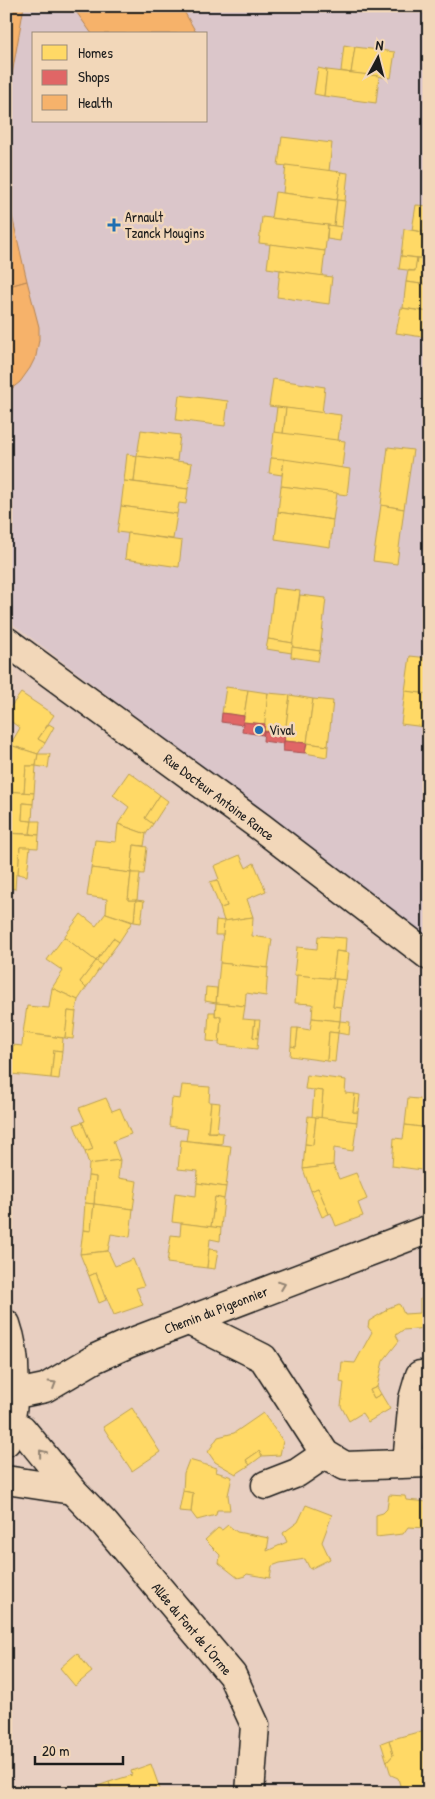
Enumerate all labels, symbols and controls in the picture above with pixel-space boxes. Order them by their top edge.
legend [32,32,208,122]
north arrow [352,32,402,82]
text: N [375,35,385,55]
text: Homes [78,42,113,63]
text: Shops [78,66,110,87]
text: Health [78,92,112,113]
place label: Arnault Tzanck Mougins [125,207,204,243]
marker: Arnault Tzanck Mougins [107,218,121,232]
place label: Vival [269,720,295,739]
marker: Vival [253,724,265,736]
street label: Rue Docteur Antoine Rance [160,749,279,845]
one-way arrow [277,1280,286,1291]
street label: Chemin du Pigeonnier [161,1281,271,1339]
one-way arrow [48,1380,57,1390]
one-way arrow [39,1450,47,1459]
street label: Allée du Font de l'Orme [148,1578,237,1679]
scale bar [35,1734,122,1766]
text: 20 m [42,1740,69,1761]

